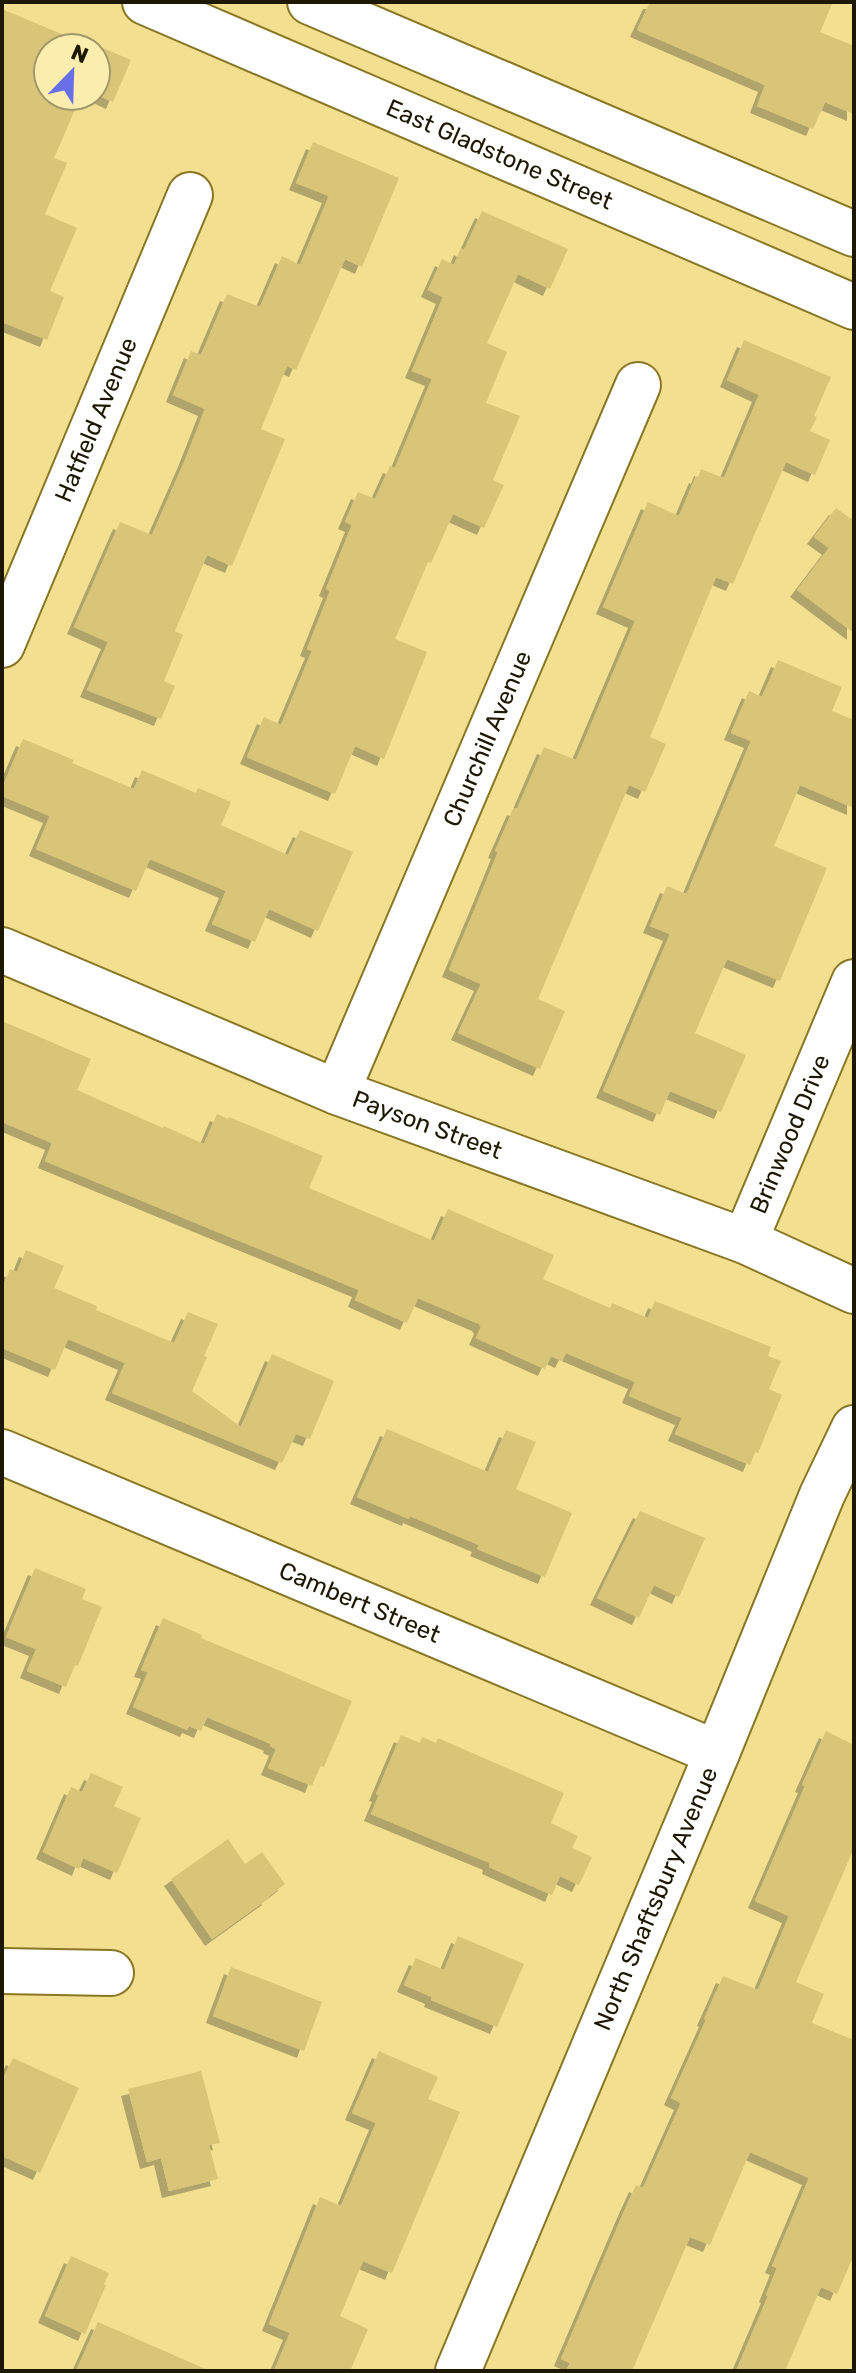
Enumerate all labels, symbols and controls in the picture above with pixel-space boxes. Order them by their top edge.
north arrow [32,32,112,112]
text: N [67,39,92,70]
street label: East Gladstone Street [382,94,617,216]
street label: Hatfield Avenue [49,333,143,506]
street label: Churchill Avenue [438,646,537,831]
street label: Brinwood Drive [744,1050,836,1218]
street label: Payson Street [349,1085,506,1165]
street label: Cambert Street [275,1556,444,1649]
street label: North Shaftsbury Avenue [588,1763,723,2035]

